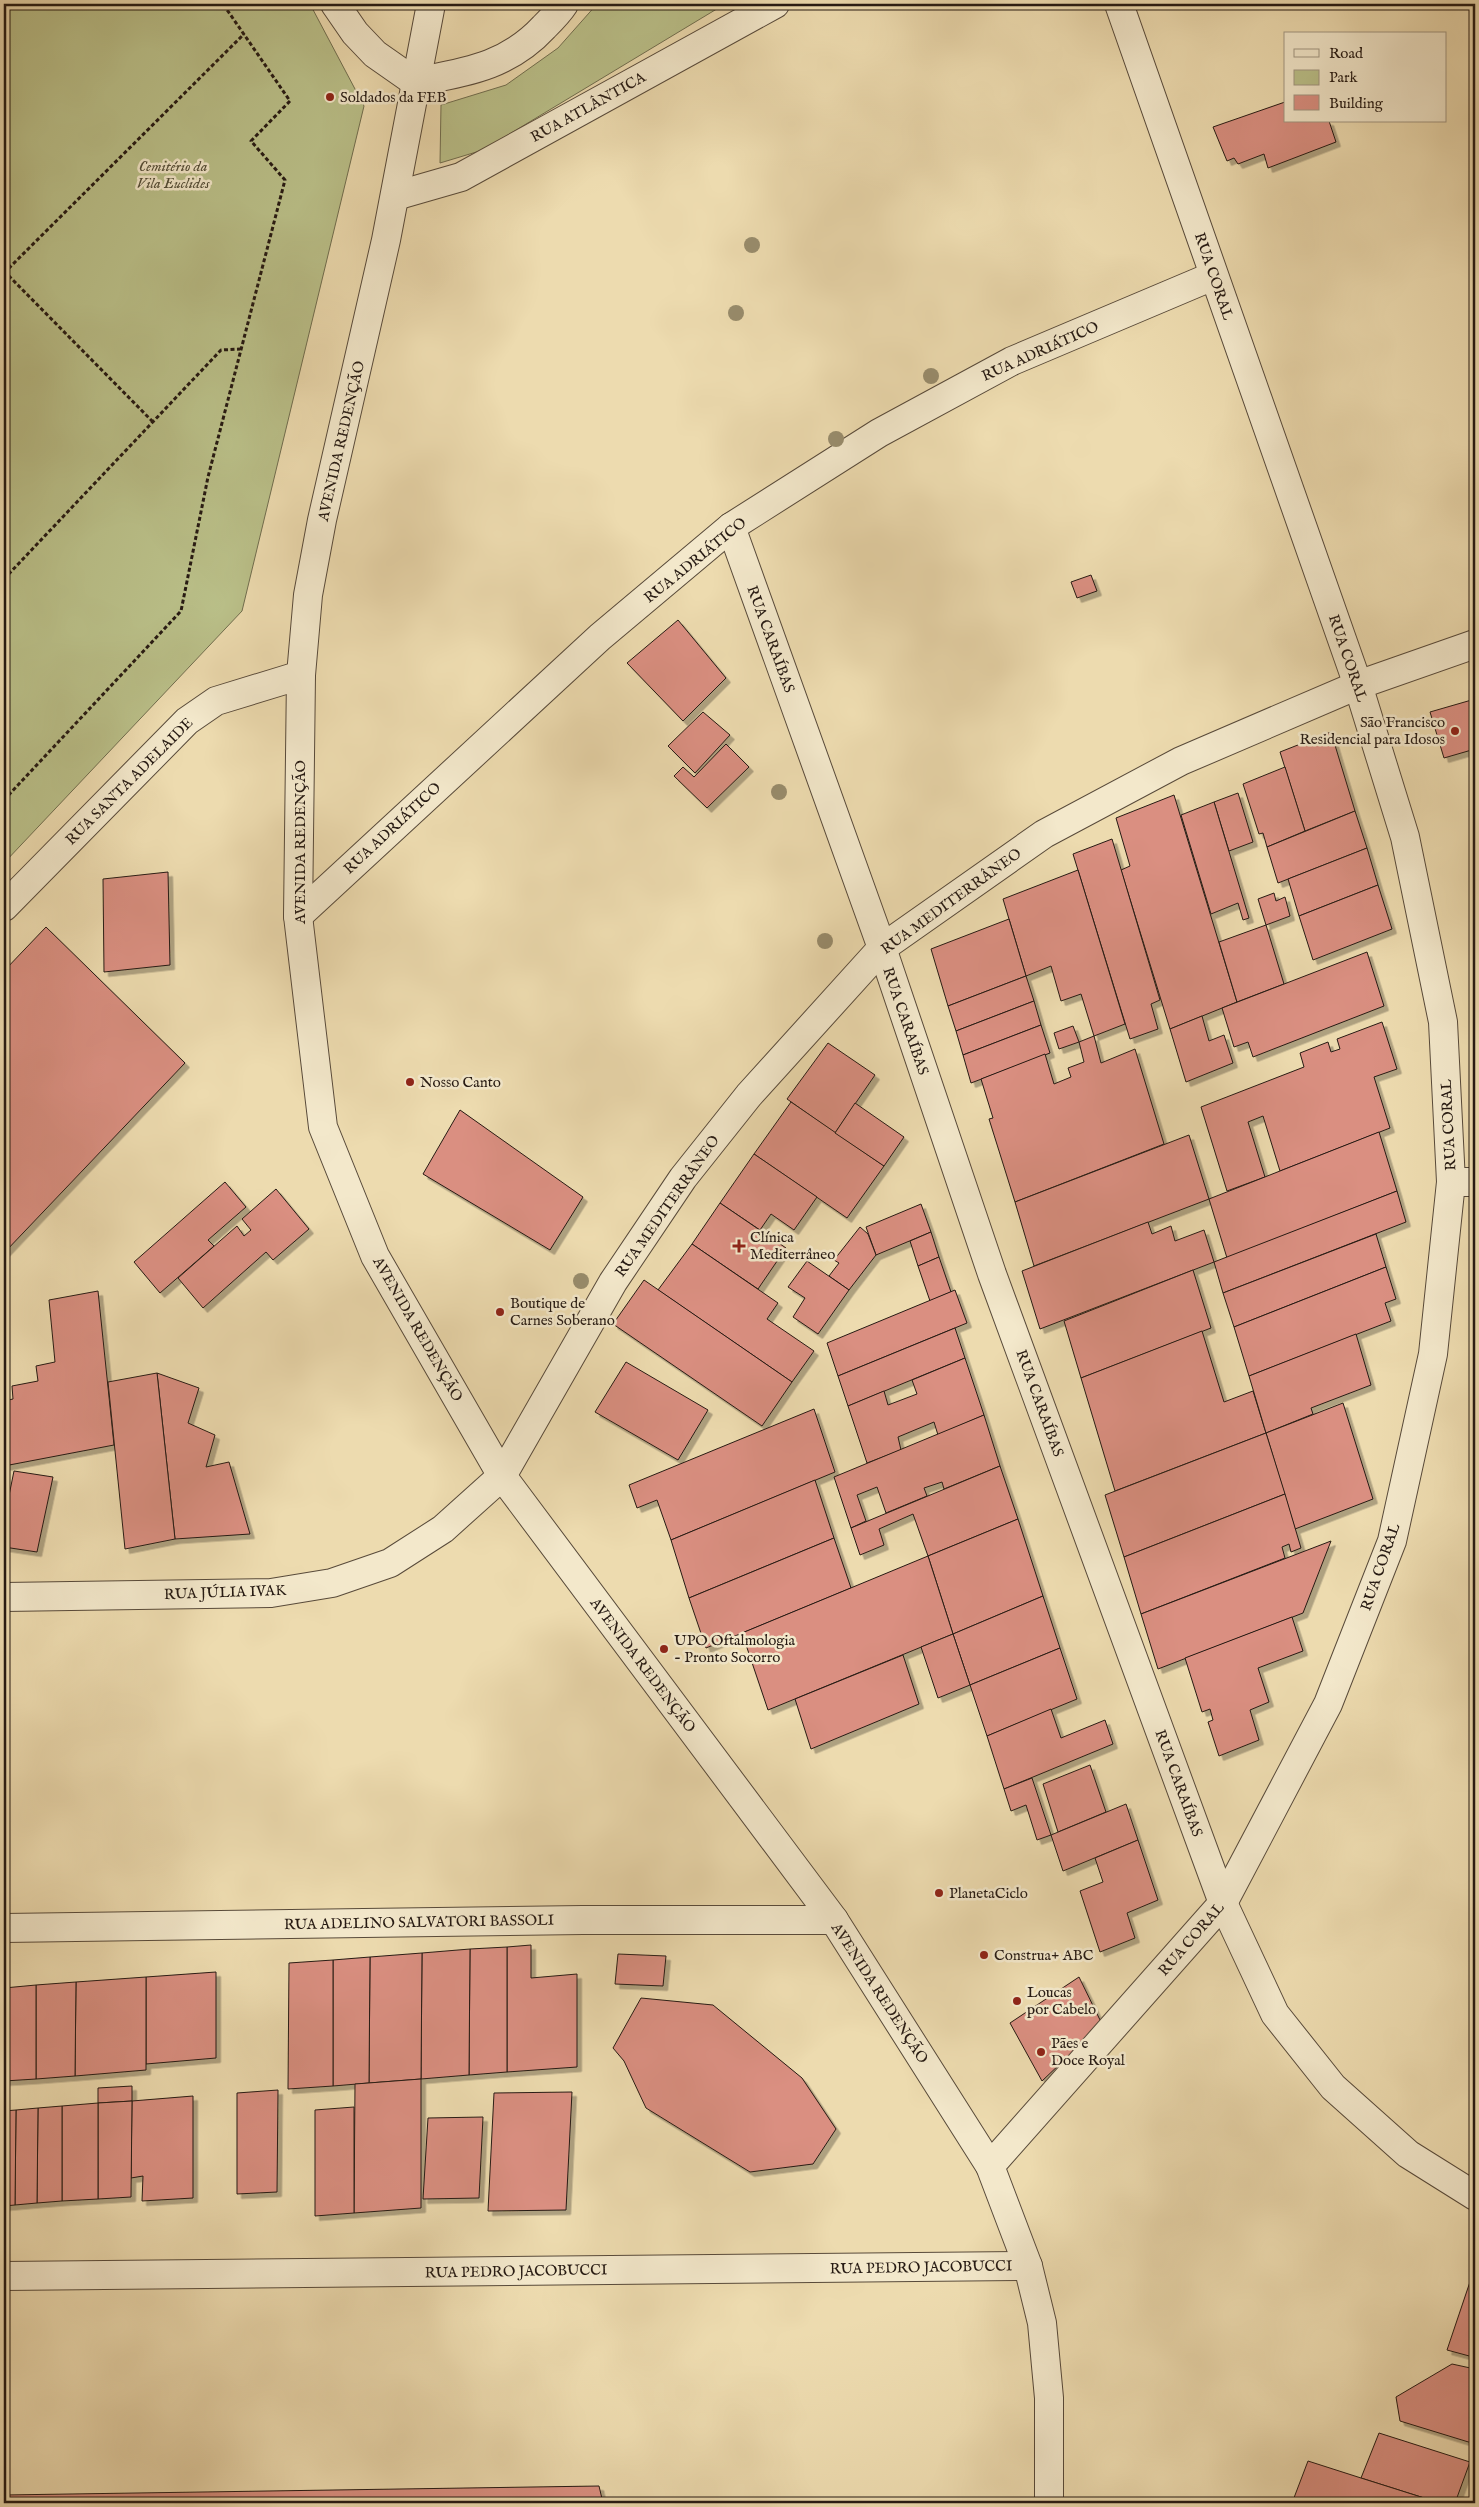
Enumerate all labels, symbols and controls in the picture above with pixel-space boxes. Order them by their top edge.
legend [1284,32,1446,122]
text: Road [1329,44,1364,63]
street label: RUA ATLÂNTICA [527,68,650,147]
text: Park [1329,68,1359,87]
place label: Soldados da FEB [340,88,447,107]
marker: Soldados da FEB [324,91,336,103]
text: Building [1329,94,1384,113]
park label: Cemitério da Vila Euclides [137,157,210,193]
street label: RUA CORAL [1190,230,1237,323]
street label: RUA ADRIÁTICO [979,317,1102,386]
street label: AVENIDA REDENÇÃO [314,359,369,524]
street label: RUA ADRIÁTICO [640,513,750,607]
street label: RUA CARAÍBAS [742,583,799,695]
street label: RUA CORAL [1324,612,1371,705]
street label: RUA SANTA ADELAIDE [61,713,197,849]
place label: São Francisco Residencial para Idosos [1299,713,1445,749]
marker: São Francisco Residencial para Idosos [1449,725,1461,737]
street label: AVENIDA REDENÇÃO [291,760,310,925]
street label: RUA ADRIÁTICO [340,778,445,878]
street label: RUA MEDITERRÂNEO [877,844,1025,959]
street label: RUA CARAÍBAS [878,965,933,1078]
place label: Nosso Canto [420,1073,501,1092]
marker: Nosso Canto [404,1076,416,1088]
street label: RUA CORAL [1437,1079,1460,1171]
street label: RUA MEDITERRÂNEO [611,1132,724,1281]
place label: Clínica Mediterrâneo [750,1228,835,1264]
marker: Clínica Mediterrâneo [732,1239,746,1253]
street label: AVENIDA REDENÇÃO [368,1253,467,1405]
place label: Boutique de Carnes Soberano [510,1294,615,1330]
marker: Boutique de Carnes Soberano [494,1306,506,1318]
street label: RUA CARAÍBAS [1011,1347,1068,1459]
street label: RUA CORAL [1357,1521,1404,1613]
street label: RUA JÚLIA IVAK [164,1581,287,1604]
street label: AVENIDA REDENÇÃO [585,1593,700,1737]
place label: UPO Oftalmologia - Pronto Socorro [674,1631,795,1667]
marker: UPO Oftalmologia - Pronto Socorro [658,1643,670,1655]
street label: RUA CARAÍBAS [1150,1727,1207,1839]
place label: PlanetaCiclo [949,1884,1028,1903]
marker: PlanetaCiclo [933,1887,945,1899]
street label: RUA CORAL [1154,1898,1229,1980]
street label: RUA ADELINO SALVATORI BASSOLI [284,1911,555,1934]
street label: AVENIDA REDENÇÃO [826,1918,932,2067]
place label: Construa+ ABC [994,1946,1094,1965]
marker: Construa+ ABC [978,1949,990,1961]
place label: Loucas por Cabelo [1027,1983,1096,2019]
marker: Loucas por Cabelo [1011,1995,1023,2007]
place label: Pães e Doce Royal [1051,2034,1126,2070]
marker: Pães e Doce Royal [1035,2046,1047,2058]
street label: RUA PEDRO JACOBUCCI [829,2256,1013,2279]
street label: RUA PEDRO JACOBUCCI [424,2260,608,2283]

